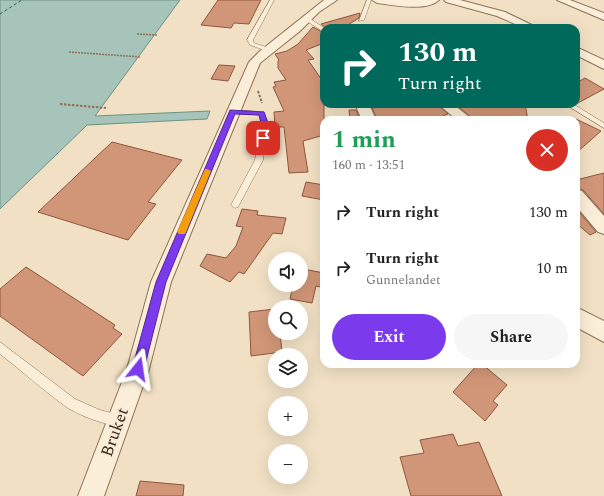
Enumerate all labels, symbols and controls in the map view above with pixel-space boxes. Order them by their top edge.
text: 130 m [398,31,477,74]
icon: right [332,40,384,92]
text: Turn right [398,70,481,97]
pin [246,121,280,155]
text: 1 min [332,122,396,158]
icon: arrive [252,127,274,149]
button: close [526,129,568,171]
text: 160 m · 13:51 [332,155,405,175]
icon: right [332,201,354,223]
text: Turn right [366,201,439,224]
text: 130 m [529,201,568,224]
text: Turn right [366,247,439,270]
map controls [268,252,308,484]
button: sound [268,252,308,292]
icon: right [332,257,354,279]
text: 10 m [536,257,568,280]
text: Gunnelandet [366,270,441,290]
button: search [268,300,308,340]
button: Exit [332,314,446,360]
button: Share [454,314,568,360]
position arrow [117,348,159,390]
button: layers [268,348,308,388]
button: + [268,396,308,436]
street label: Bruket [94,404,136,461]
button: − [268,444,308,484]

